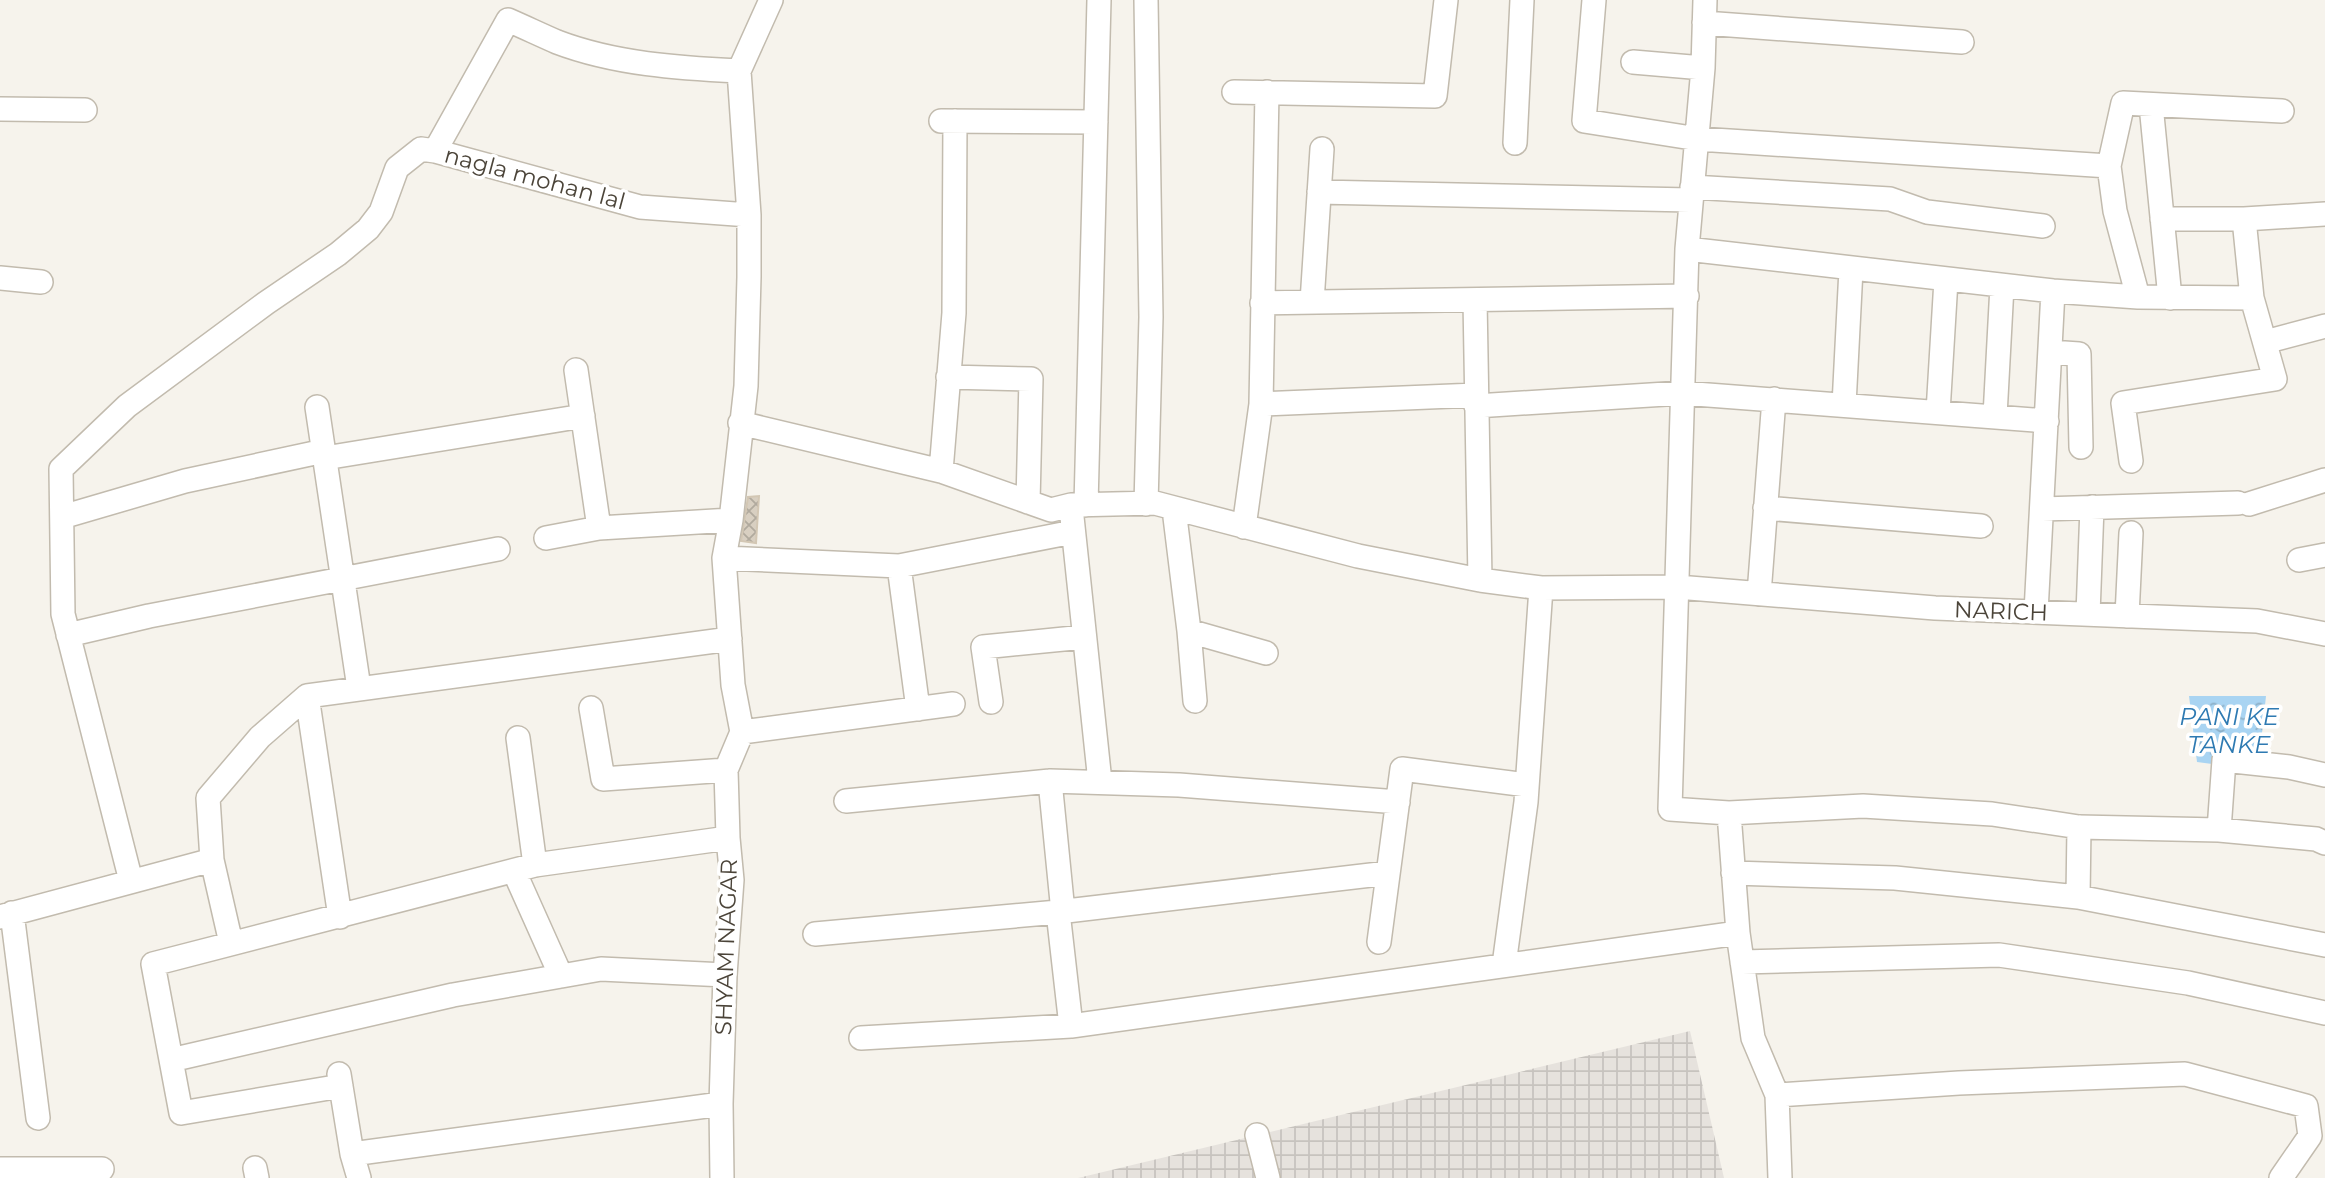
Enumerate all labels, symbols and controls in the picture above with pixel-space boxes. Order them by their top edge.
street label: nagla mohan lal [441,140,629,216]
street label: NARICH [1954,595,2048,627]
water label: PANI KE TANKE [2179,702,2280,759]
street label: SHYAM NAGAR [709,858,743,1036]

